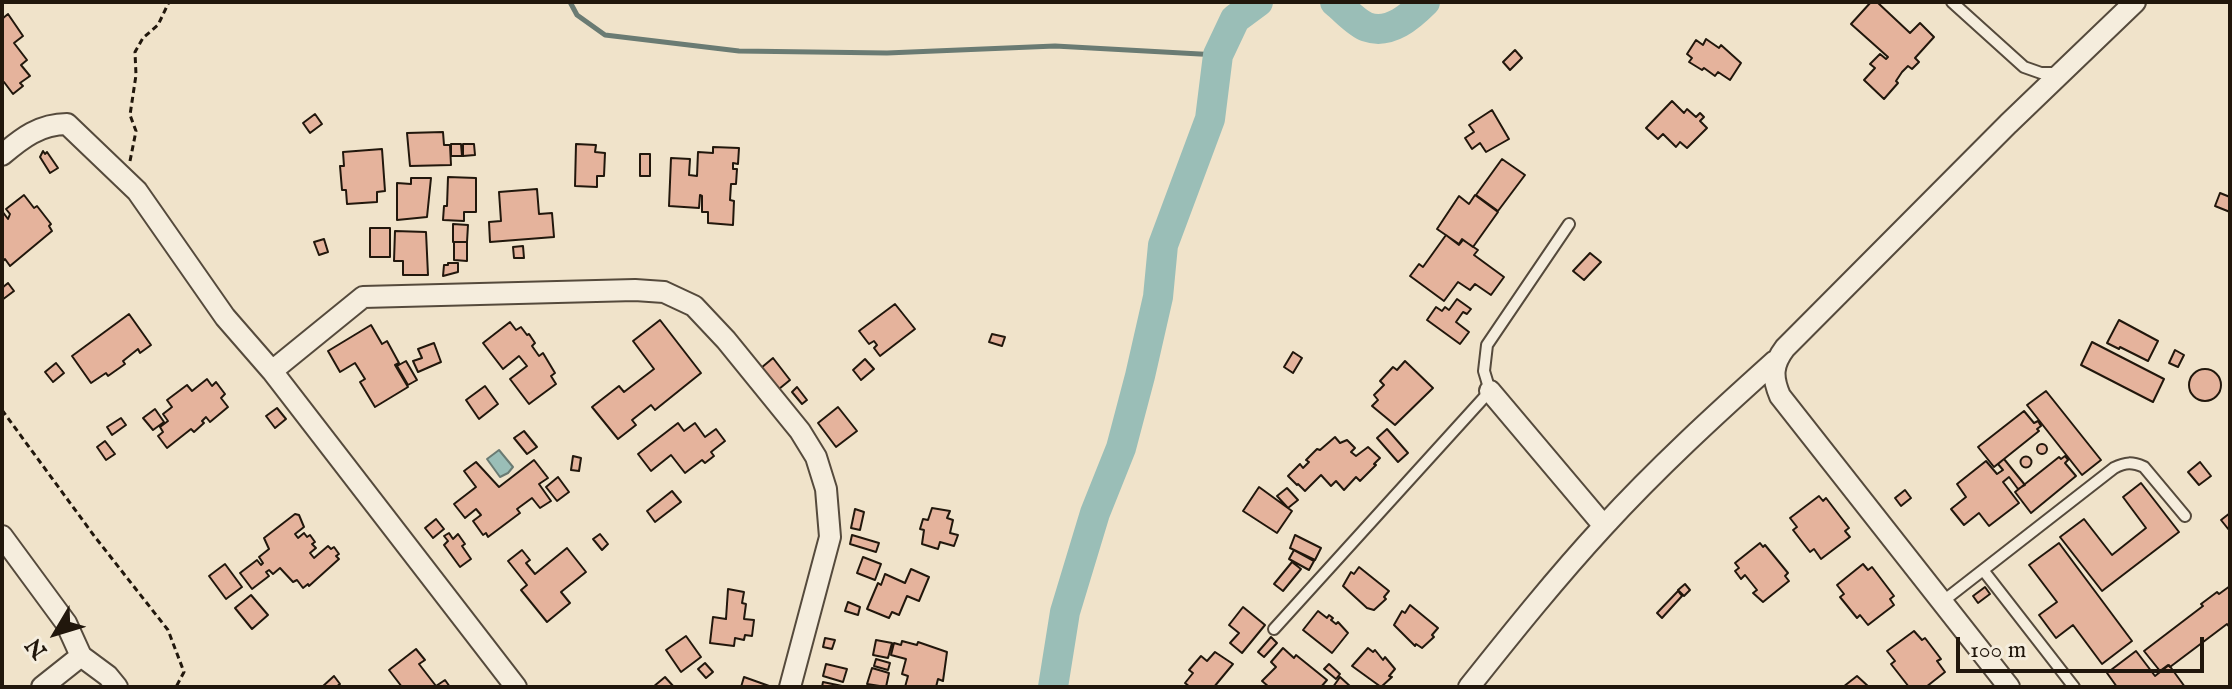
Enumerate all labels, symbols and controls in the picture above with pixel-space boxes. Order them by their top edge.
north arrow [16,593,96,673]
scale bar [1960,621,2208,671]
text: N [20,632,54,664]
text: 100 m [1970,635,2026,666]

